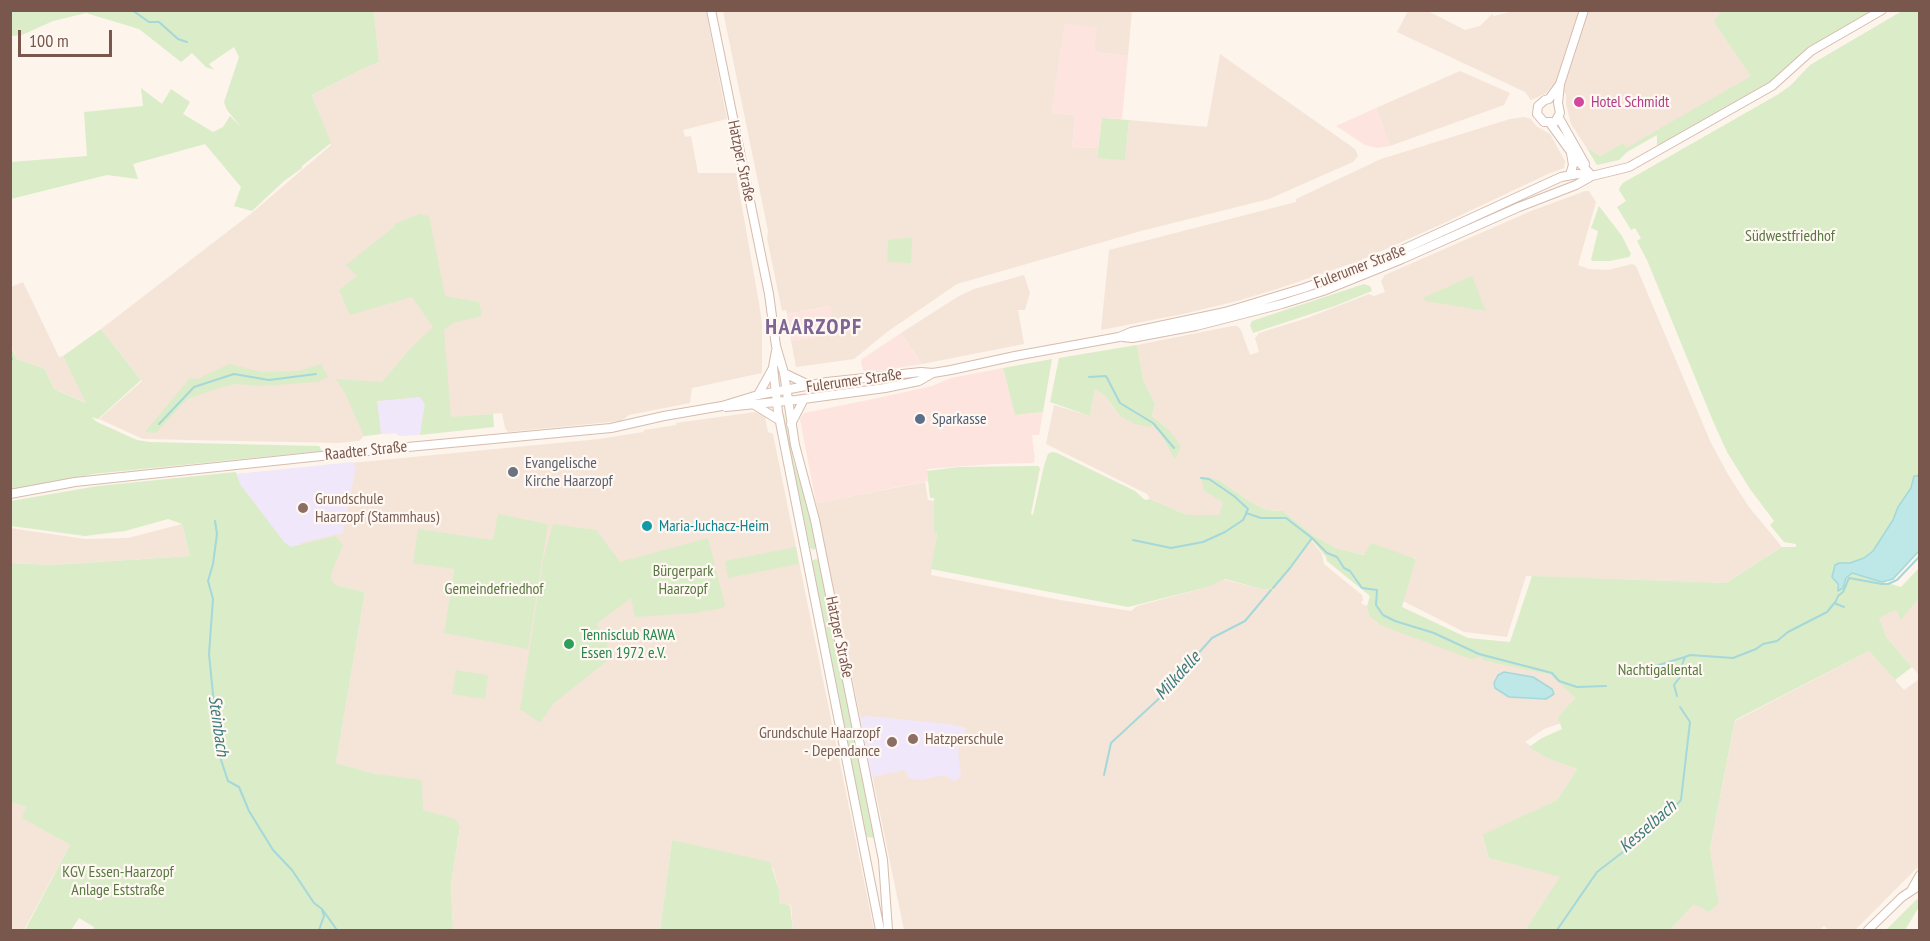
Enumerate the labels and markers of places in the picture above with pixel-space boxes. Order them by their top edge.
place label: Hotel Schmidt [1591,92,1669,112]
marker: Hotel Schmidt [1572,95,1586,109]
place label: Sparkasse [932,409,987,429]
marker: Sparkasse [913,412,927,426]
place label: Evangelische Kirche Haarzopf [525,453,613,491]
marker: Evangelische Kirche Haarzopf [506,465,520,479]
place label: Grundschule Haarzopf (Stammhaus) [315,489,439,527]
marker: Grundschule Haarzopf (Stammhaus) [296,501,310,515]
place label: Maria-Juchacz-Heim [659,516,769,536]
marker: Maria-Juchacz-Heim [640,519,654,533]
place label: Tennisclub RAWA Essen 1972 e.V. [581,625,675,663]
marker: Tennisclub RAWA Essen 1972 e.V. [562,637,576,651]
place label: Grundschule Haarzopf - Dependance [759,723,880,761]
place label: Hatzperschule [925,729,1004,749]
marker: Hatzperschule [906,732,920,746]
marker: Grundschule Haarzopf - Dependance [885,735,899,749]

